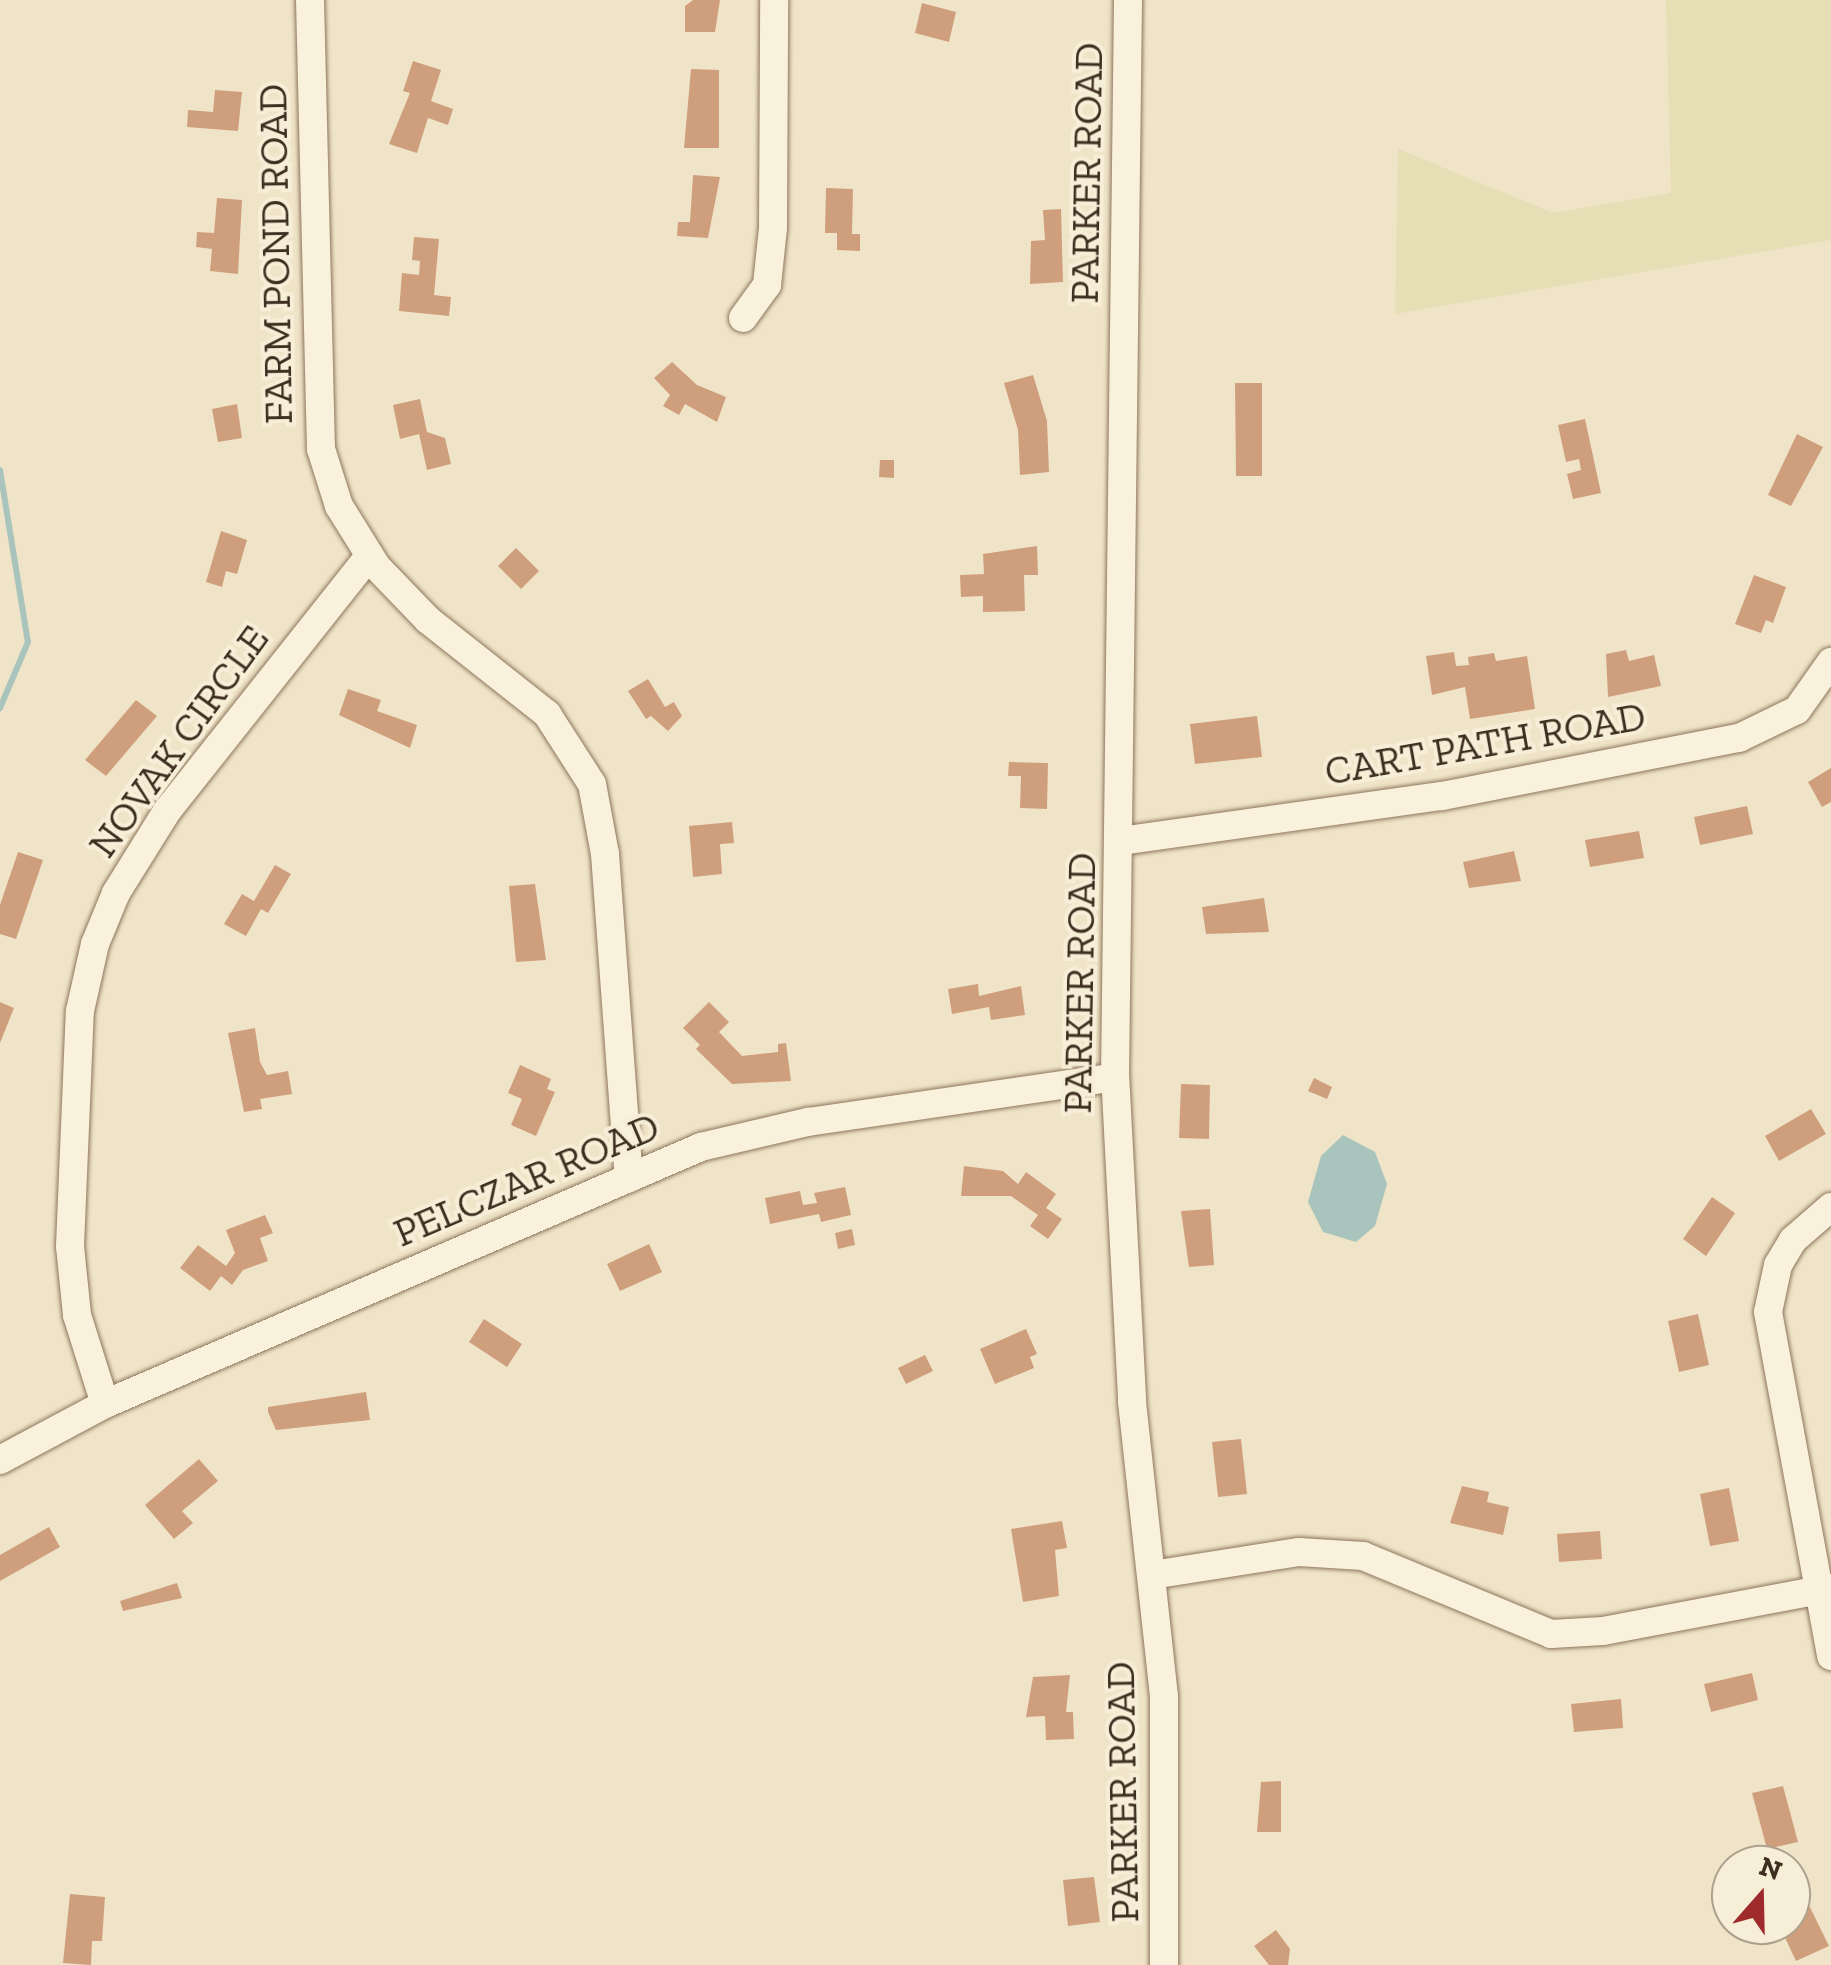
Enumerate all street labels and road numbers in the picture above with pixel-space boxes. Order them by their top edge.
street label: PARKER ROAD [1060,42,1112,304]
street label: FARM POND ROAD [248,83,302,425]
street label: NOVAK CIRCLE [78,616,278,866]
street label: CART PATH ROAD [1321,691,1649,795]
street label: PARKER ROAD [1053,852,1105,1114]
street label: PELCZAR ROAD [386,1102,666,1256]
street label: PARKER ROAD [1096,1661,1148,1923]

